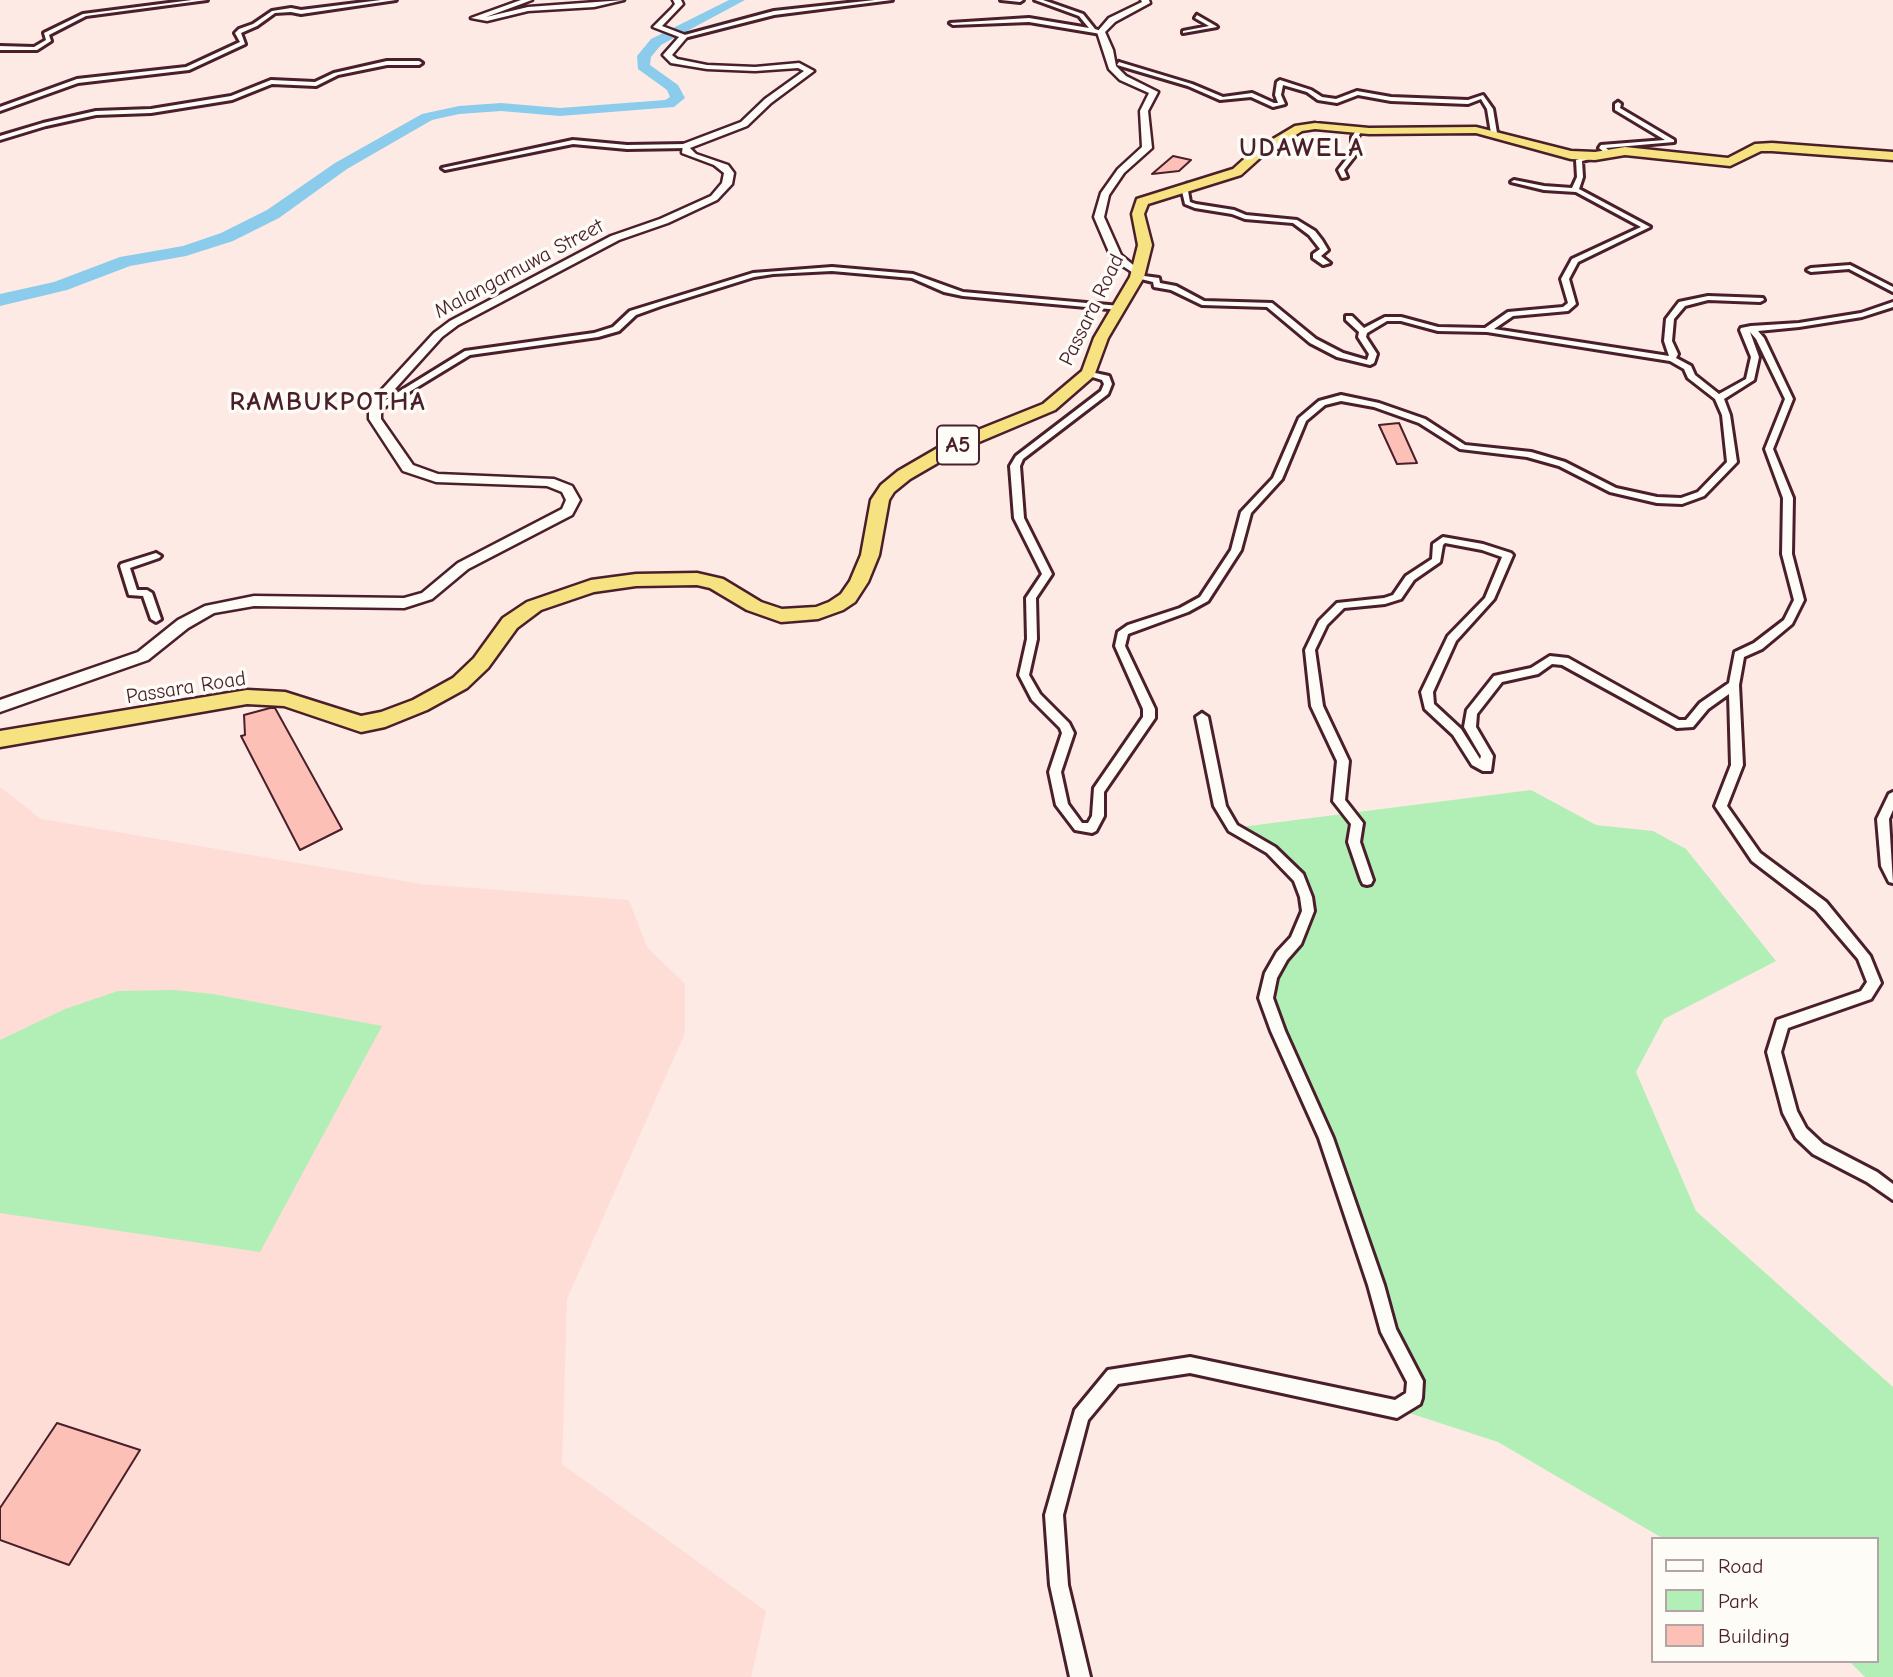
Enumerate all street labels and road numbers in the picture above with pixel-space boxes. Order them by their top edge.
street label: Malangamuwa Street [430,214,608,324]
street label: Passara Road [1054,250,1130,370]
road number: A5 [937,426,979,464]
street label: Passara Road [124,666,248,710]

